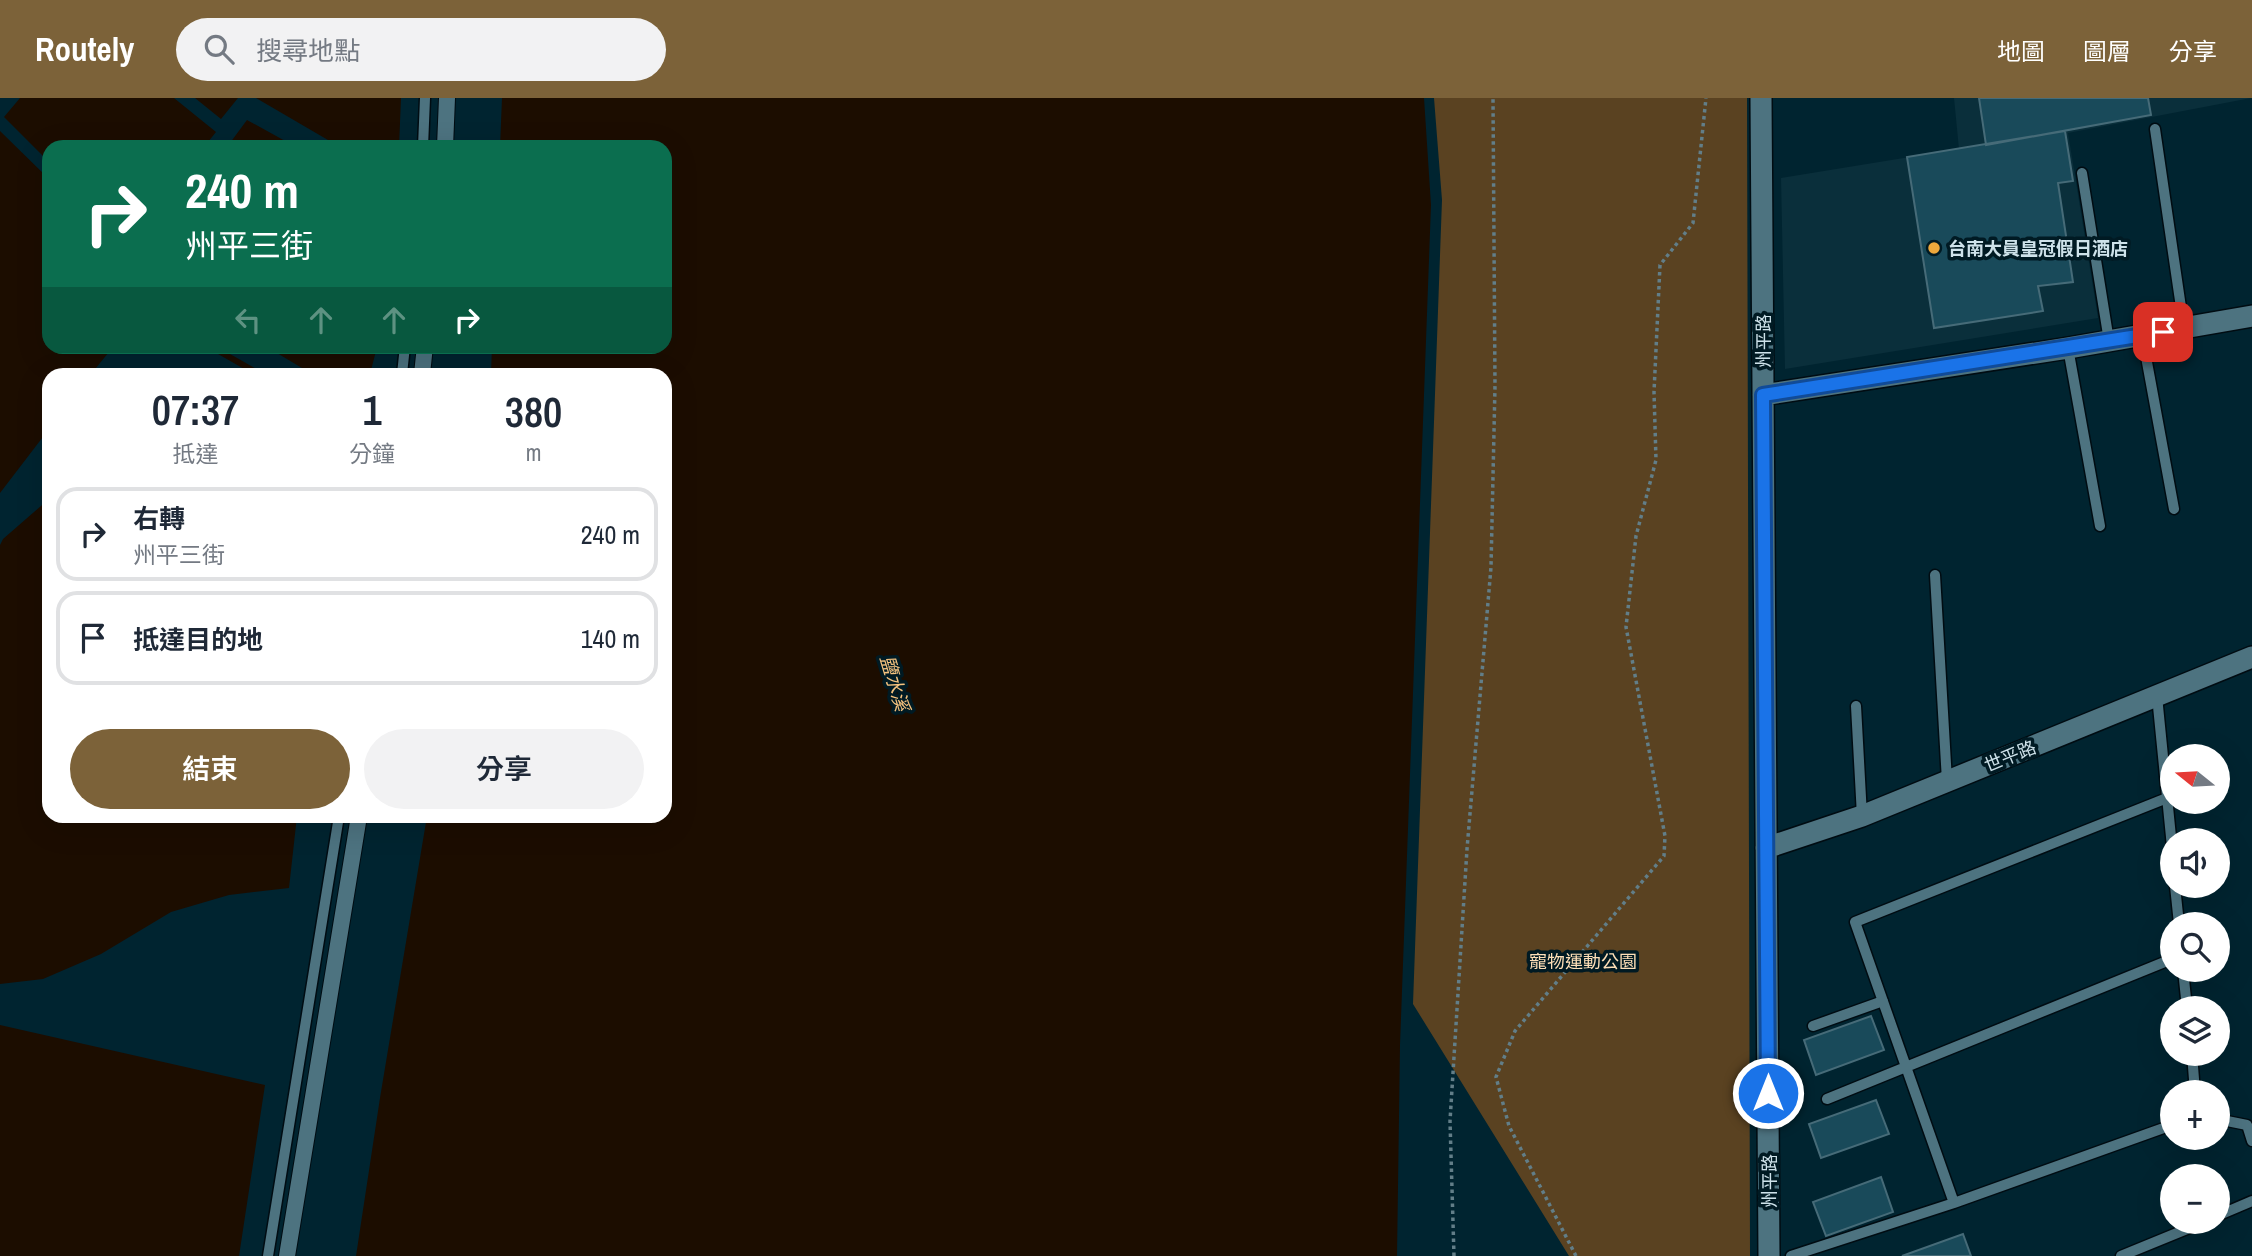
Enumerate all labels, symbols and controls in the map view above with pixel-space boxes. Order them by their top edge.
search box [176,18,666,81]
text: Routely [35,27,134,71]
icon: search [200,30,238,68]
text: 搜尋地點 [256,33,360,68]
text: 地圖 [1997,35,2045,67]
text: 圖層 [2083,35,2131,67]
text: 分享 [2169,35,2217,67]
text: 240 m [185,157,299,223]
icon: right [70,168,161,259]
text: 州平三街 [185,224,313,267]
place label: 台南大員皇冠假日酒店 [1948,236,2128,261]
marker: 台南大員皇冠假日酒店 [1926,240,1942,256]
icon: left [229,301,267,339]
icon: ahead [302,301,340,339]
icon: ahead [375,301,413,339]
icon: right [448,301,486,339]
pin [2133,302,2193,362]
icon: arrive [2144,313,2182,351]
street label: 州平路 [1751,314,1776,368]
text: 07:37 [152,382,239,438]
text: 1 [362,382,382,438]
text: 380 [505,384,562,440]
text: m [526,437,541,468]
text: 抵達 [172,438,218,469]
text: 分鐘 [349,438,395,469]
text: 右轉 [133,501,185,536]
icon: right [74,515,112,553]
text: 240 m [581,517,640,552]
text: 州平三街 [133,539,225,570]
icon: arrive [74,619,112,657]
text: 140 m [581,621,640,656]
text: 抵達目的地 [133,622,263,657]
water label: 鹽水溪 [874,652,917,717]
button: 結束 [70,729,350,809]
button: 分享 [364,729,644,809]
street label: 世平路 [1980,734,2040,778]
north arrow [2160,744,2230,814]
map controls [2160,744,2230,1234]
button: sound [2160,828,2230,898]
button: search [2160,912,2230,982]
park label: 寵物運動公園 [1529,949,1637,974]
button: layers [2160,996,2230,1066]
position arrow [1731,1056,1805,1130]
button: + [2160,1080,2230,1150]
street label: 州平路 [1757,1154,1782,1208]
button: − [2160,1164,2230,1234]

